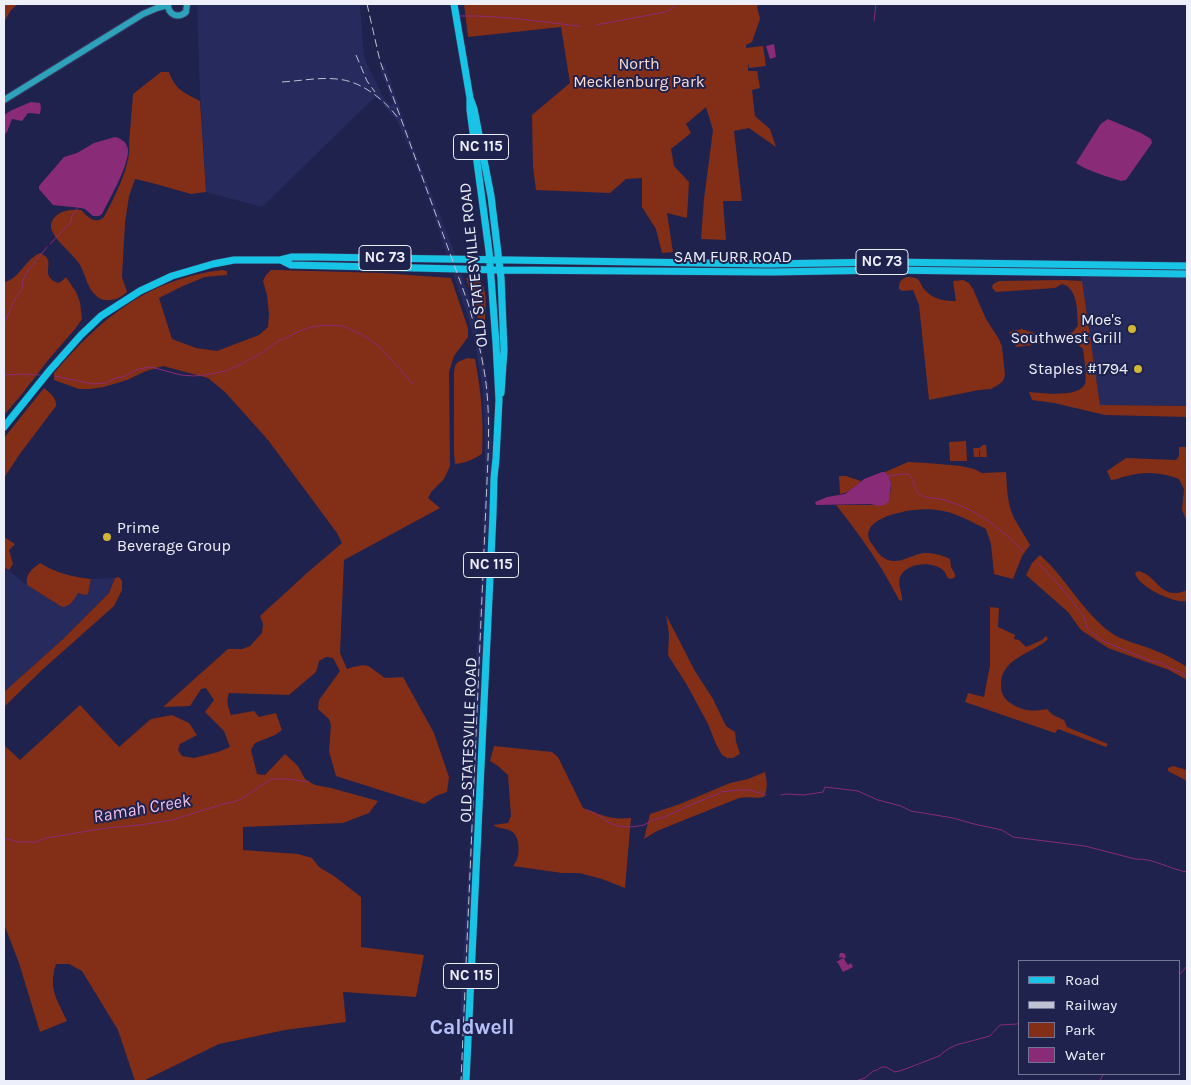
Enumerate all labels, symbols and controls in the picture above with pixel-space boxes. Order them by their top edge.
park label: North Mecklenburg Park [573,54,705,92]
road number: NC 115 [454,134,508,160]
street label: OLD STATESVILLE ROAD [456,182,492,348]
road number: NC 73 [359,246,411,270]
street label: SAM FURR ROAD [674,247,792,267]
road number: NC 73 [856,250,908,274]
place label: Moe's Southwest Grill [1010,310,1122,348]
marker: Moe's Southwest Grill [1126,323,1138,335]
place label: Staples #1794 [1028,359,1128,379]
marker: Staples #1794 [1132,363,1144,375]
place label: Prime Beverage Group [117,518,231,556]
marker: Prime Beverage Group [101,531,113,543]
road number: NC 115 [464,552,518,578]
street label: OLD STATESVILLE ROAD [457,657,481,823]
water label: Ramah Creek [91,790,193,828]
legend [1018,960,1181,1075]
road number: NC 115 [444,964,498,988]
text: Road [1065,971,1100,989]
text: Railway [1065,996,1117,1014]
district label: Caldwell [430,1015,514,1041]
text: Park [1065,1021,1095,1039]
text: Water [1065,1046,1105,1064]

